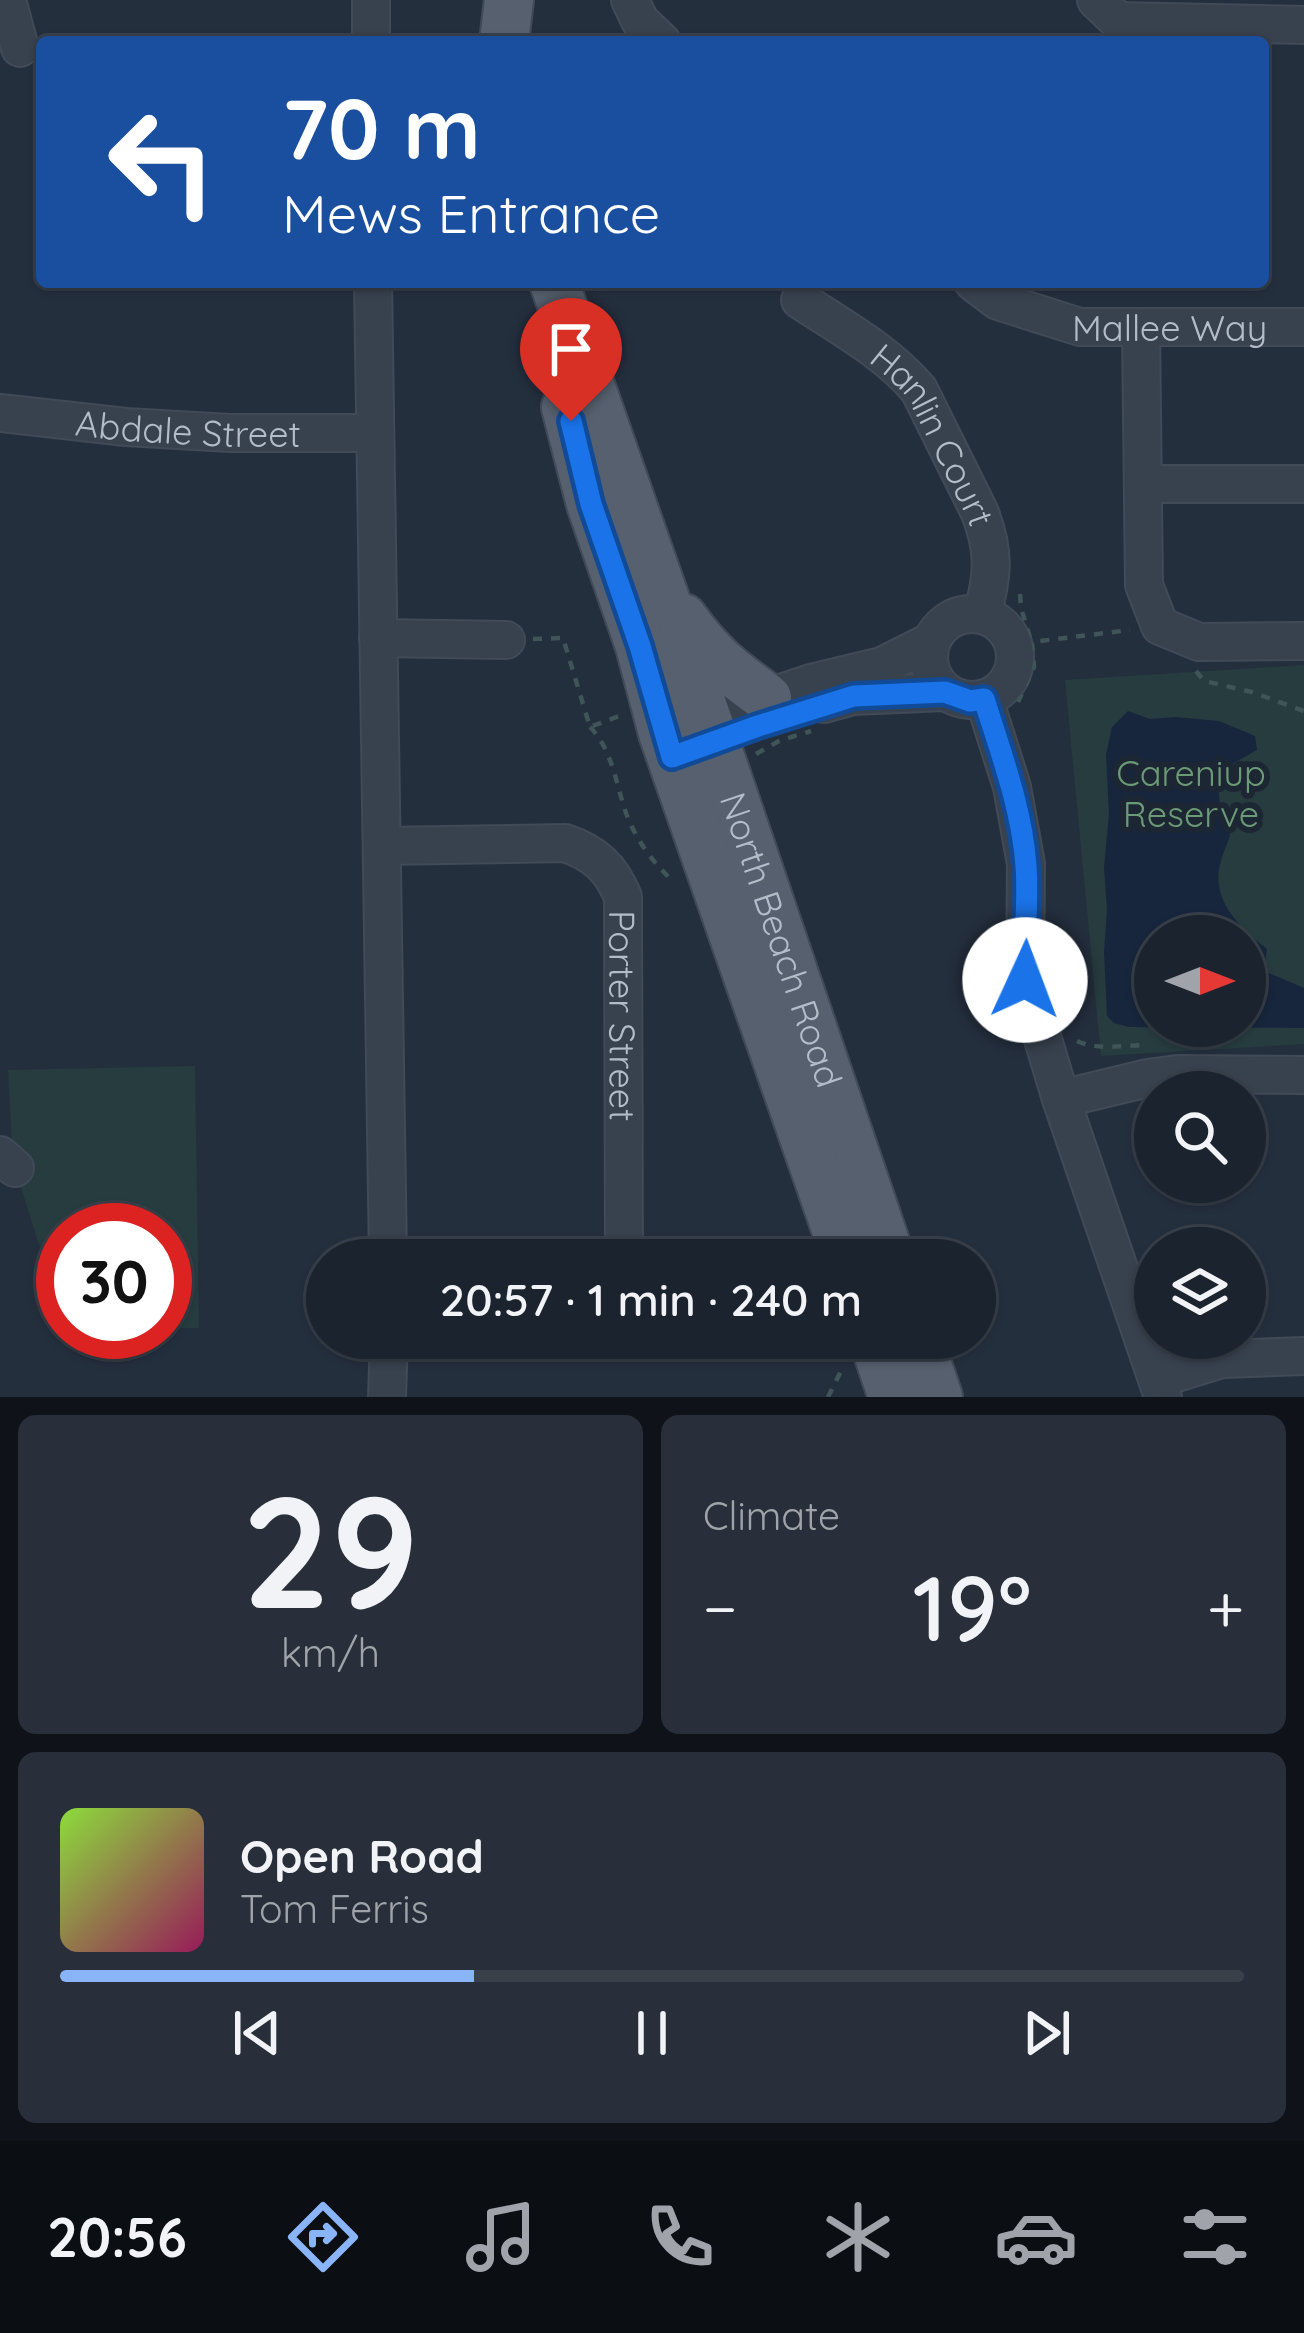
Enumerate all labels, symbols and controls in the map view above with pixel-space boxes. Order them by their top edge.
text: 70 m [282,75,481,180]
icon: left [84,84,240,240]
text: Mews Entrance [282,179,660,247]
pin [520,298,622,421]
street label: Mallee Way [1072,305,1267,350]
icon: arrive [538,316,604,382]
street label: Hanlin Court [862,333,1005,532]
street label: Abdale Street [73,399,301,456]
park label: Careniup Reserve [1116,750,1266,836]
street label: North Beach Road [711,786,853,1093]
street label: Porter Street [601,910,646,1121]
north arrow [1134,915,1266,1047]
map controls [1134,915,1266,1359]
position arrow [962,917,1088,1043]
button: search [1134,1071,1266,1203]
speed limit sign: 30 [36,1203,192,1359]
button: layers [1134,1227,1266,1359]
text: 20:57 · 1 min · 240 m [440,1271,862,1327]
text: 29 [242,1452,419,1647]
text: Climate [703,1491,840,1540]
text: 19° [913,1551,1032,1664]
text: − [703,1566,737,1649]
text: + [1207,1566,1244,1649]
text: km/h [281,1628,380,1677]
text: Open Road [240,1828,484,1884]
text: Tom Ferris [240,1884,429,1933]
icon: previous [224,2000,290,2066]
icon: pause [619,2000,685,2066]
icon: next [1014,2000,1080,2066]
icon: directions [281,2195,365,2279]
icon: music [459,2195,543,2279]
icon: phone [638,2195,722,2279]
icon: climate [816,2195,900,2279]
icon: car [994,2195,1078,2279]
icon: filters [1173,2195,1257,2279]
text: 20:56 [47,2203,187,2271]

